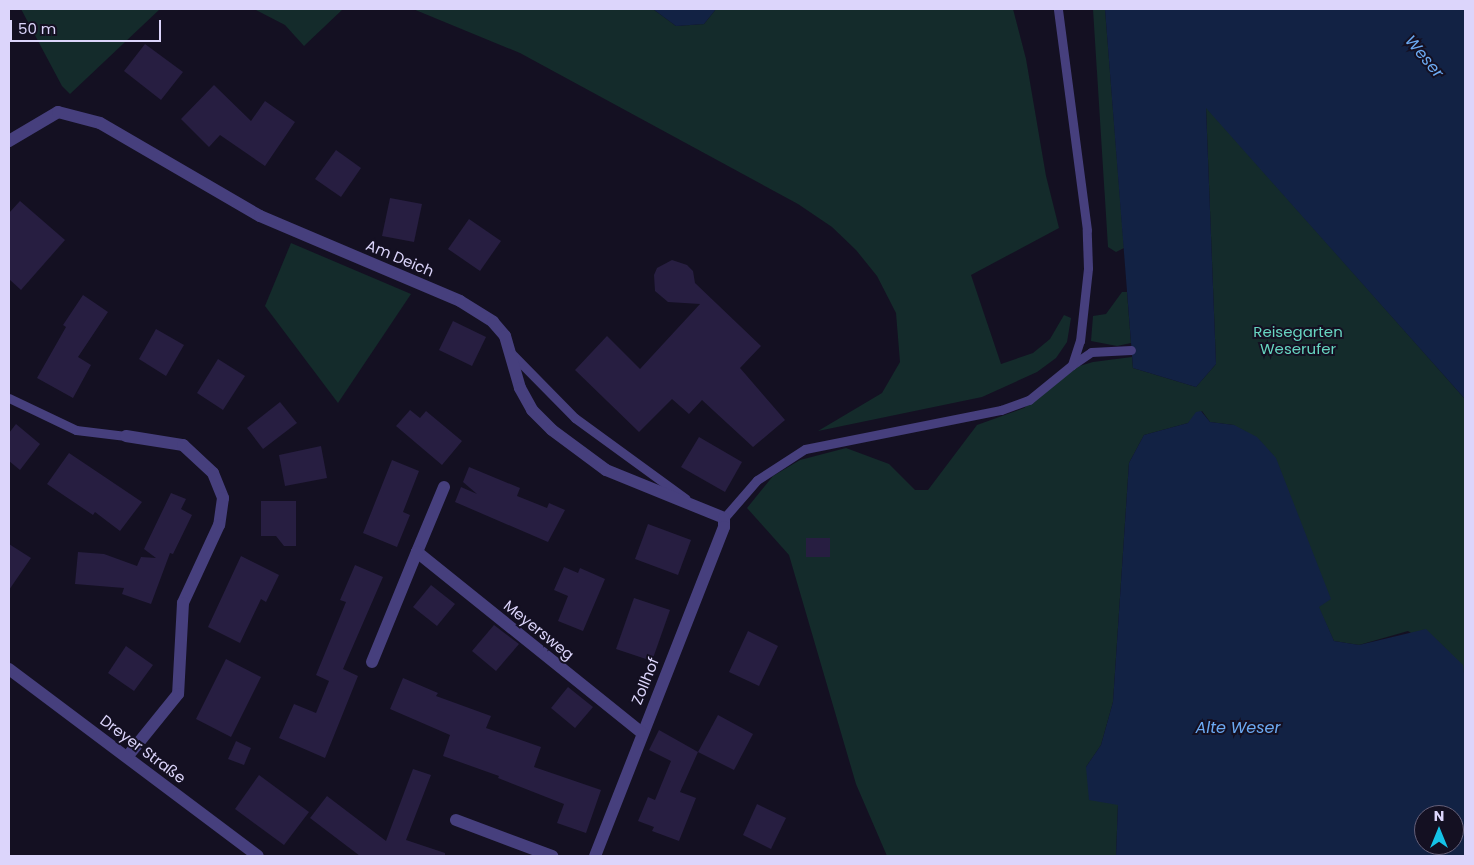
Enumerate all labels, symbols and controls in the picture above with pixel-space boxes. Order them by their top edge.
scale bar [12,10,164,42]
text: 50 m [18,18,56,39]
water label: Weser [1401,32,1447,82]
street label: Am Deich [363,236,437,280]
park label: Reisegarten Weserufer [1253,322,1343,357]
street label: Meyersweg [500,596,578,664]
street label: Zollhof [627,655,663,707]
street label: Dreyer Straße [97,711,189,787]
water label: Alte Weser [1195,718,1281,738]
north arrow [1414,805,1464,855]
text: N [1434,806,1444,826]

